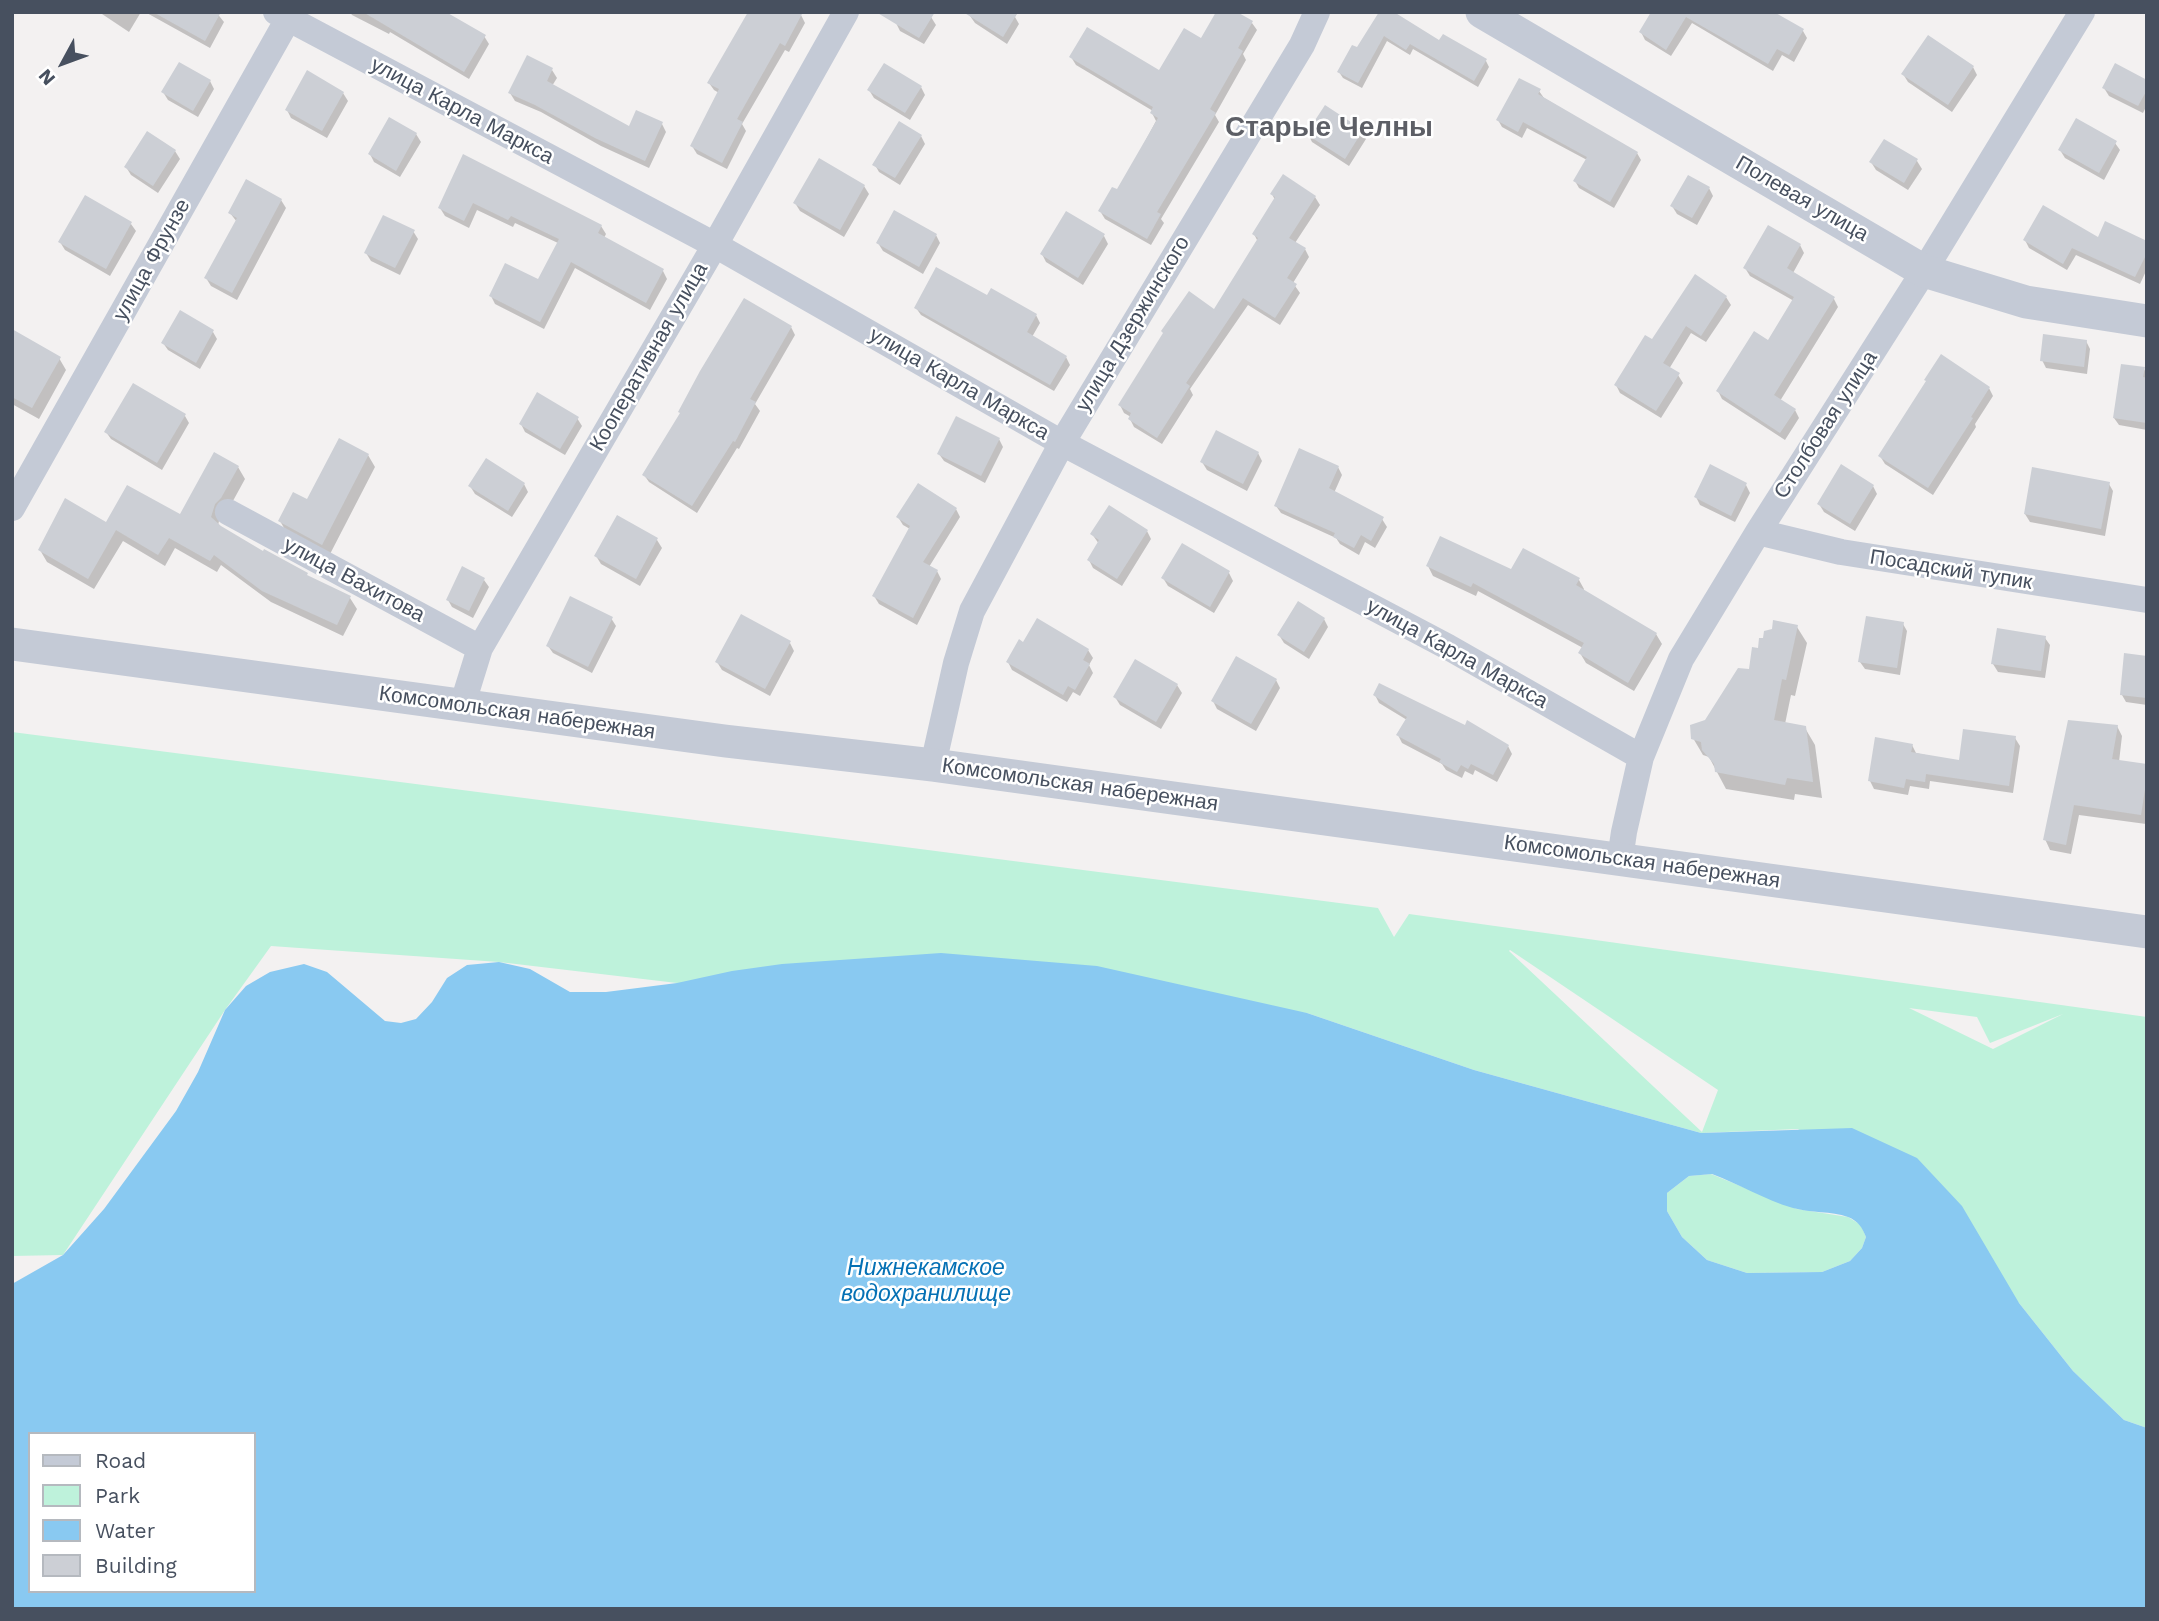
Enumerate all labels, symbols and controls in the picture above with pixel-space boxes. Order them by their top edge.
north arrow [28,28,98,98]
street label: улица Карла Маркса [366,52,558,170]
text: N [33,64,60,90]
district label: Старые Челны [1225,111,1433,145]
street label: Полевая улица [1731,151,1873,247]
street label: улица Фрунзе [108,195,196,325]
street label: улица Дзержинского [1071,232,1195,416]
street label: Кооперативная улица [585,258,713,456]
street label: улица Карла Маркса [865,322,1053,446]
street label: Столбовая улица [1769,347,1883,503]
street label: улица Вахитова [279,532,429,628]
street label: Посадский тупик [1868,545,2034,595]
street label: улица Карла Маркса [1362,594,1552,714]
street label: Комсомольская набережная [377,681,657,745]
street label: Комсомольская набережная [940,753,1220,817]
street label: Комсомольская набережная [1502,830,1782,894]
water label: Нижнекамское водохранилище [841,1254,1011,1308]
legend [28,1432,256,1593]
text: Road [95,1448,146,1473]
text: Park [95,1483,140,1508]
text: Water [95,1518,155,1543]
text: Building [95,1553,177,1578]

